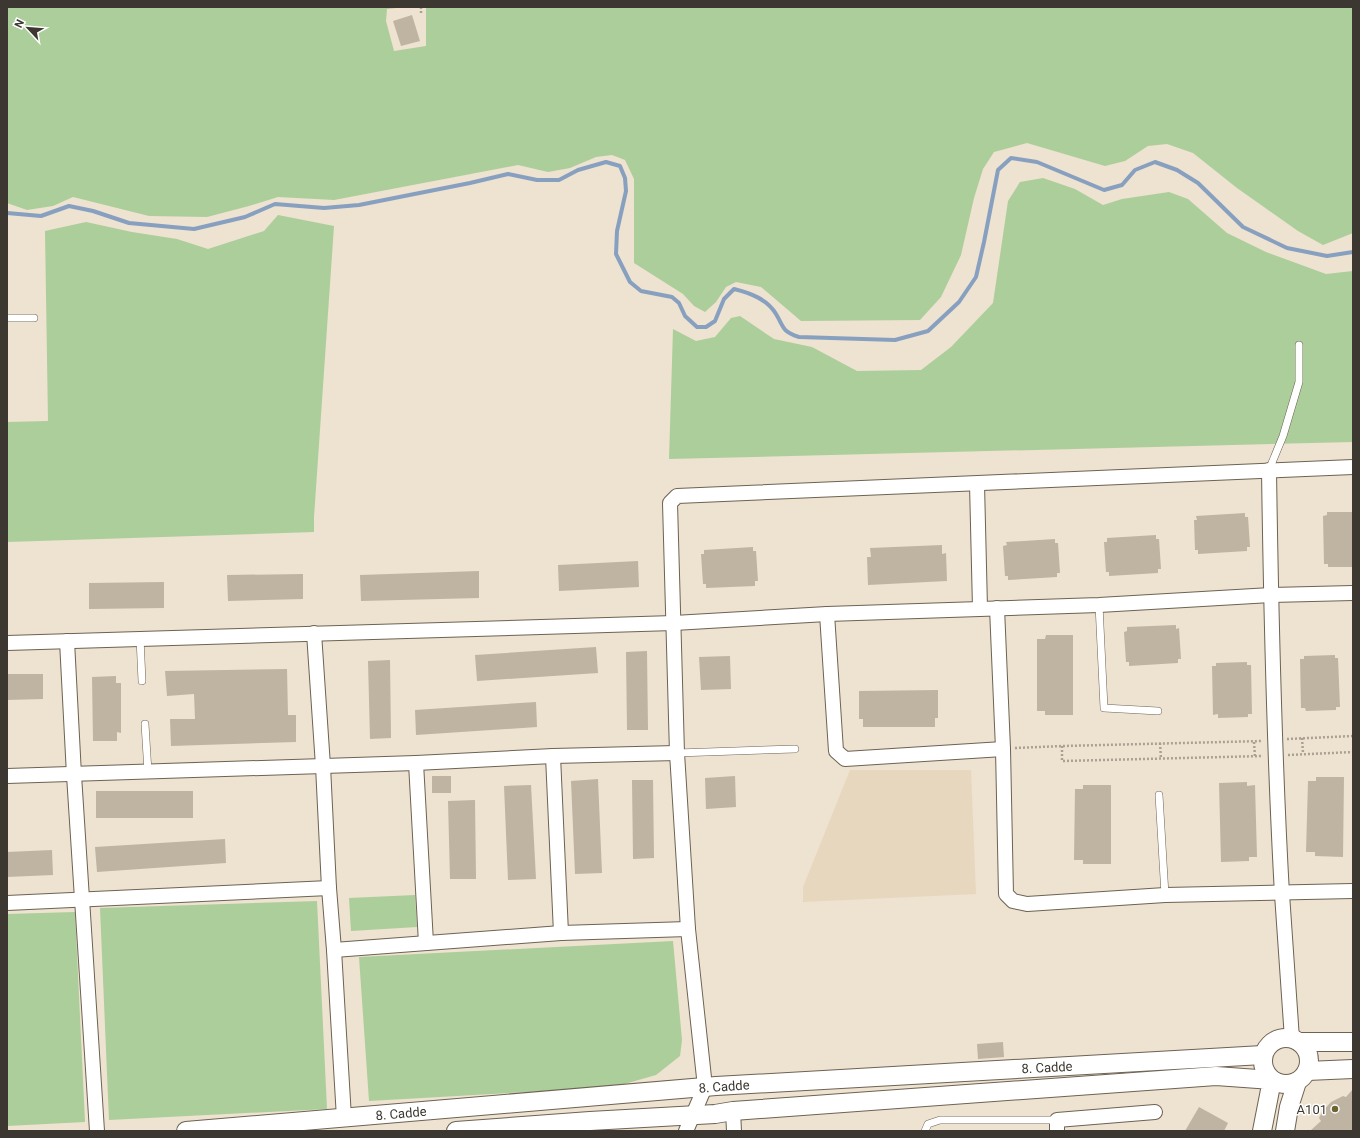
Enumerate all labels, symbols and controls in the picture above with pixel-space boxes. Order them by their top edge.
north arrow [8,8,48,48]
text: N [12,17,27,30]
street label: 8. Cadde [1021,1059,1073,1076]
street label: 8. Cadde [698,1077,750,1096]
place label: A101 [1297,1102,1327,1117]
street label: 8. Cadde [375,1104,427,1123]
marker: A101 [1330,1104,1340,1114]

